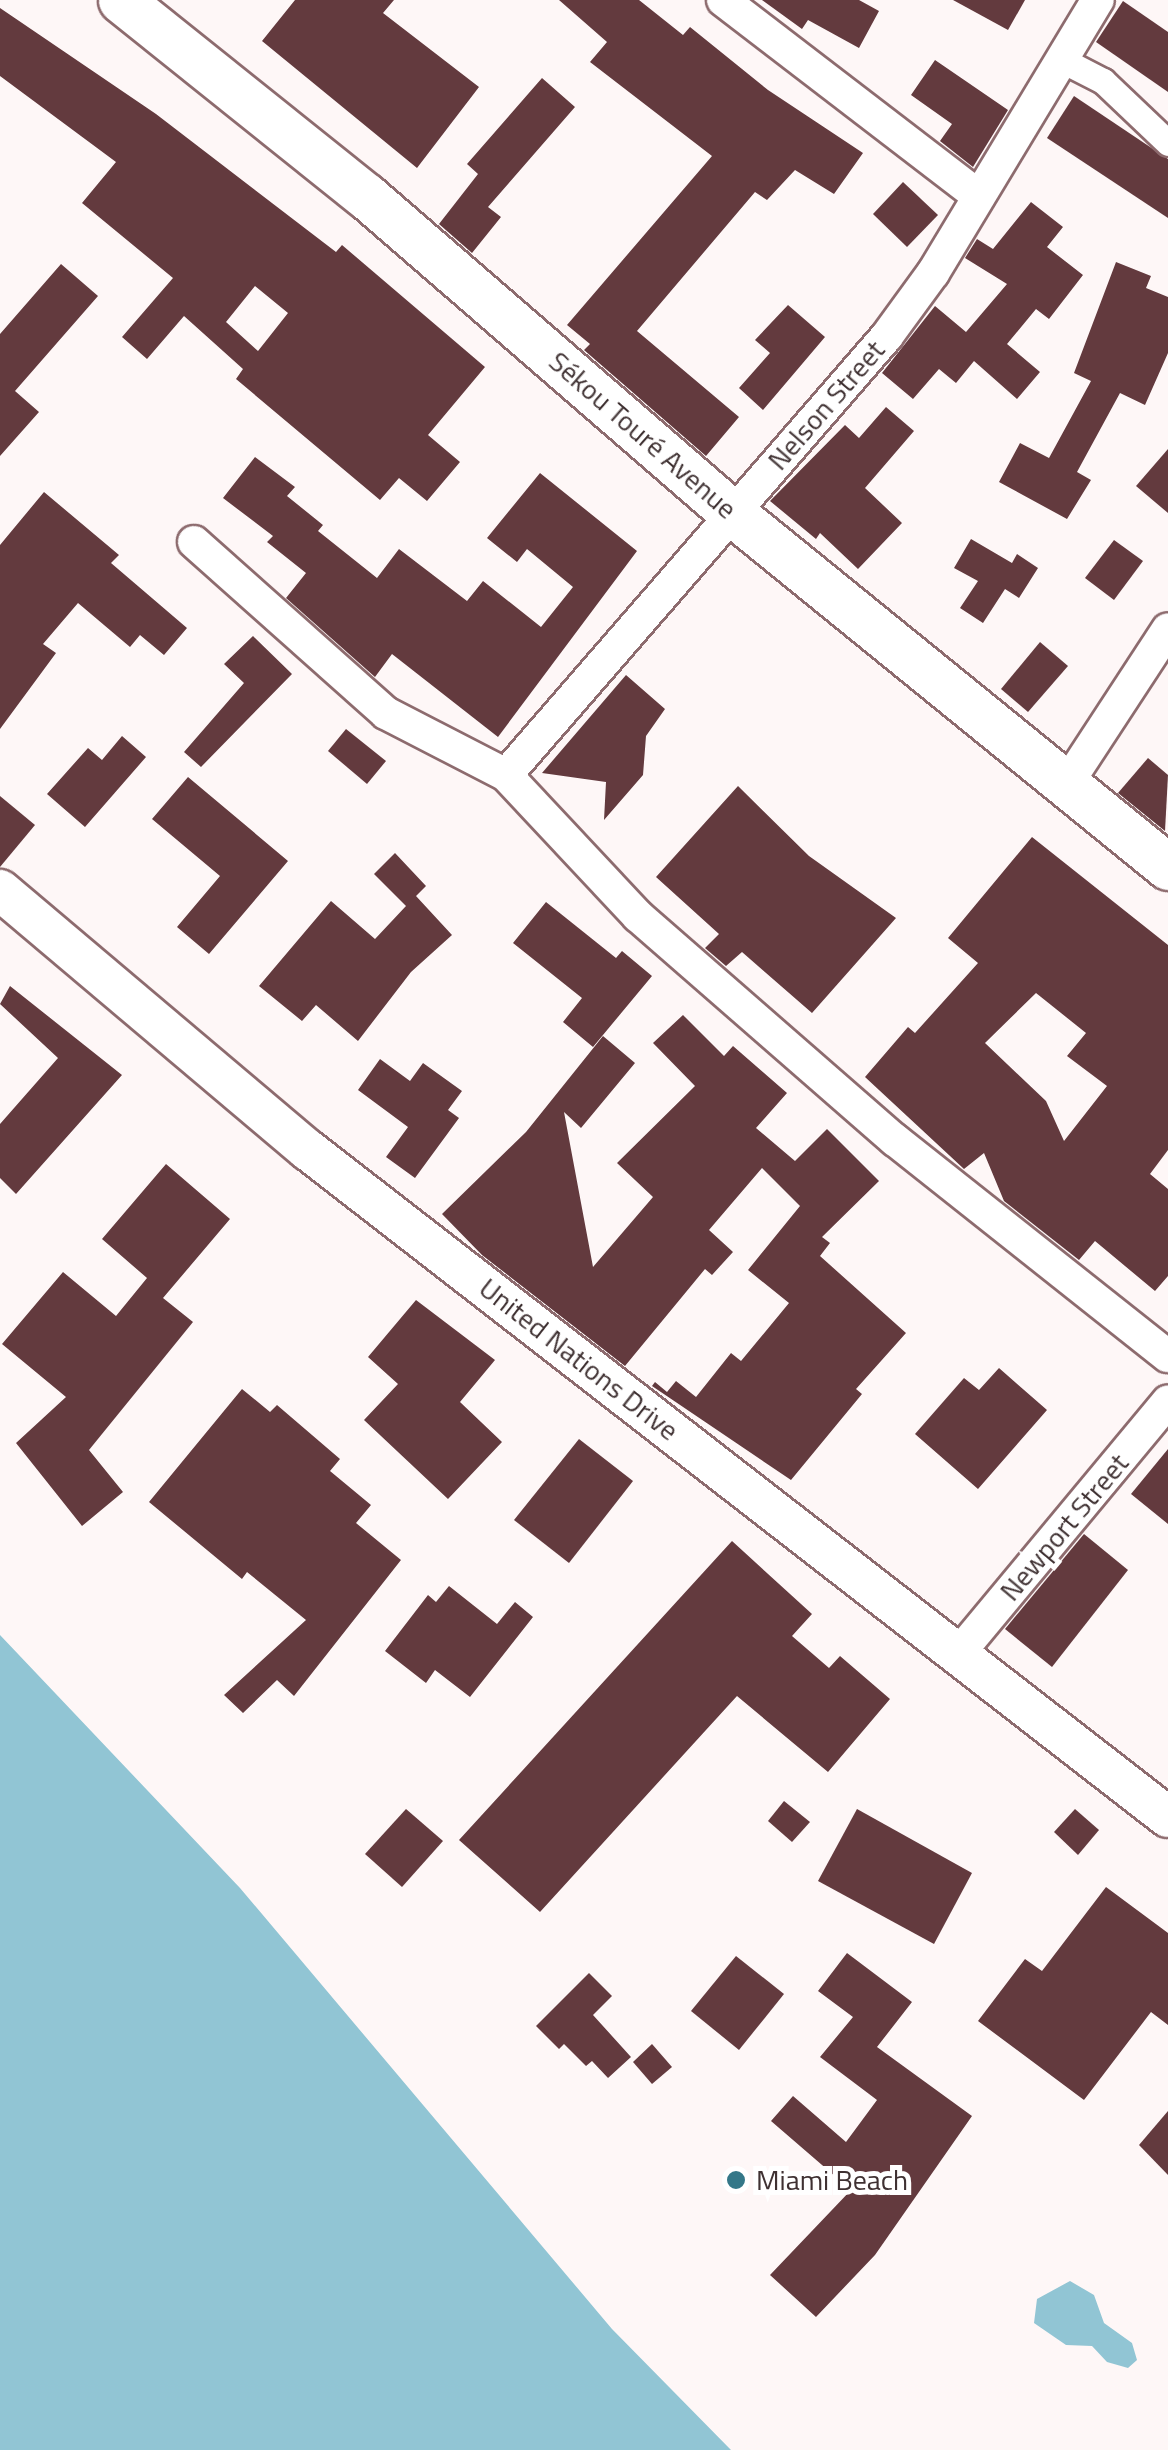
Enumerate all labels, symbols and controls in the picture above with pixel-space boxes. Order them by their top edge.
street label: Nelson Street [761,333,891,477]
street label: Sékou Touré Avenue [542,344,744,526]
street label: United Nations Drive [473,1271,685,1447]
street label: Newport Street [993,1447,1135,1607]
place label: Miami Beach [756,2163,908,2197]
marker: Miami Beach [725,2169,747,2191]

